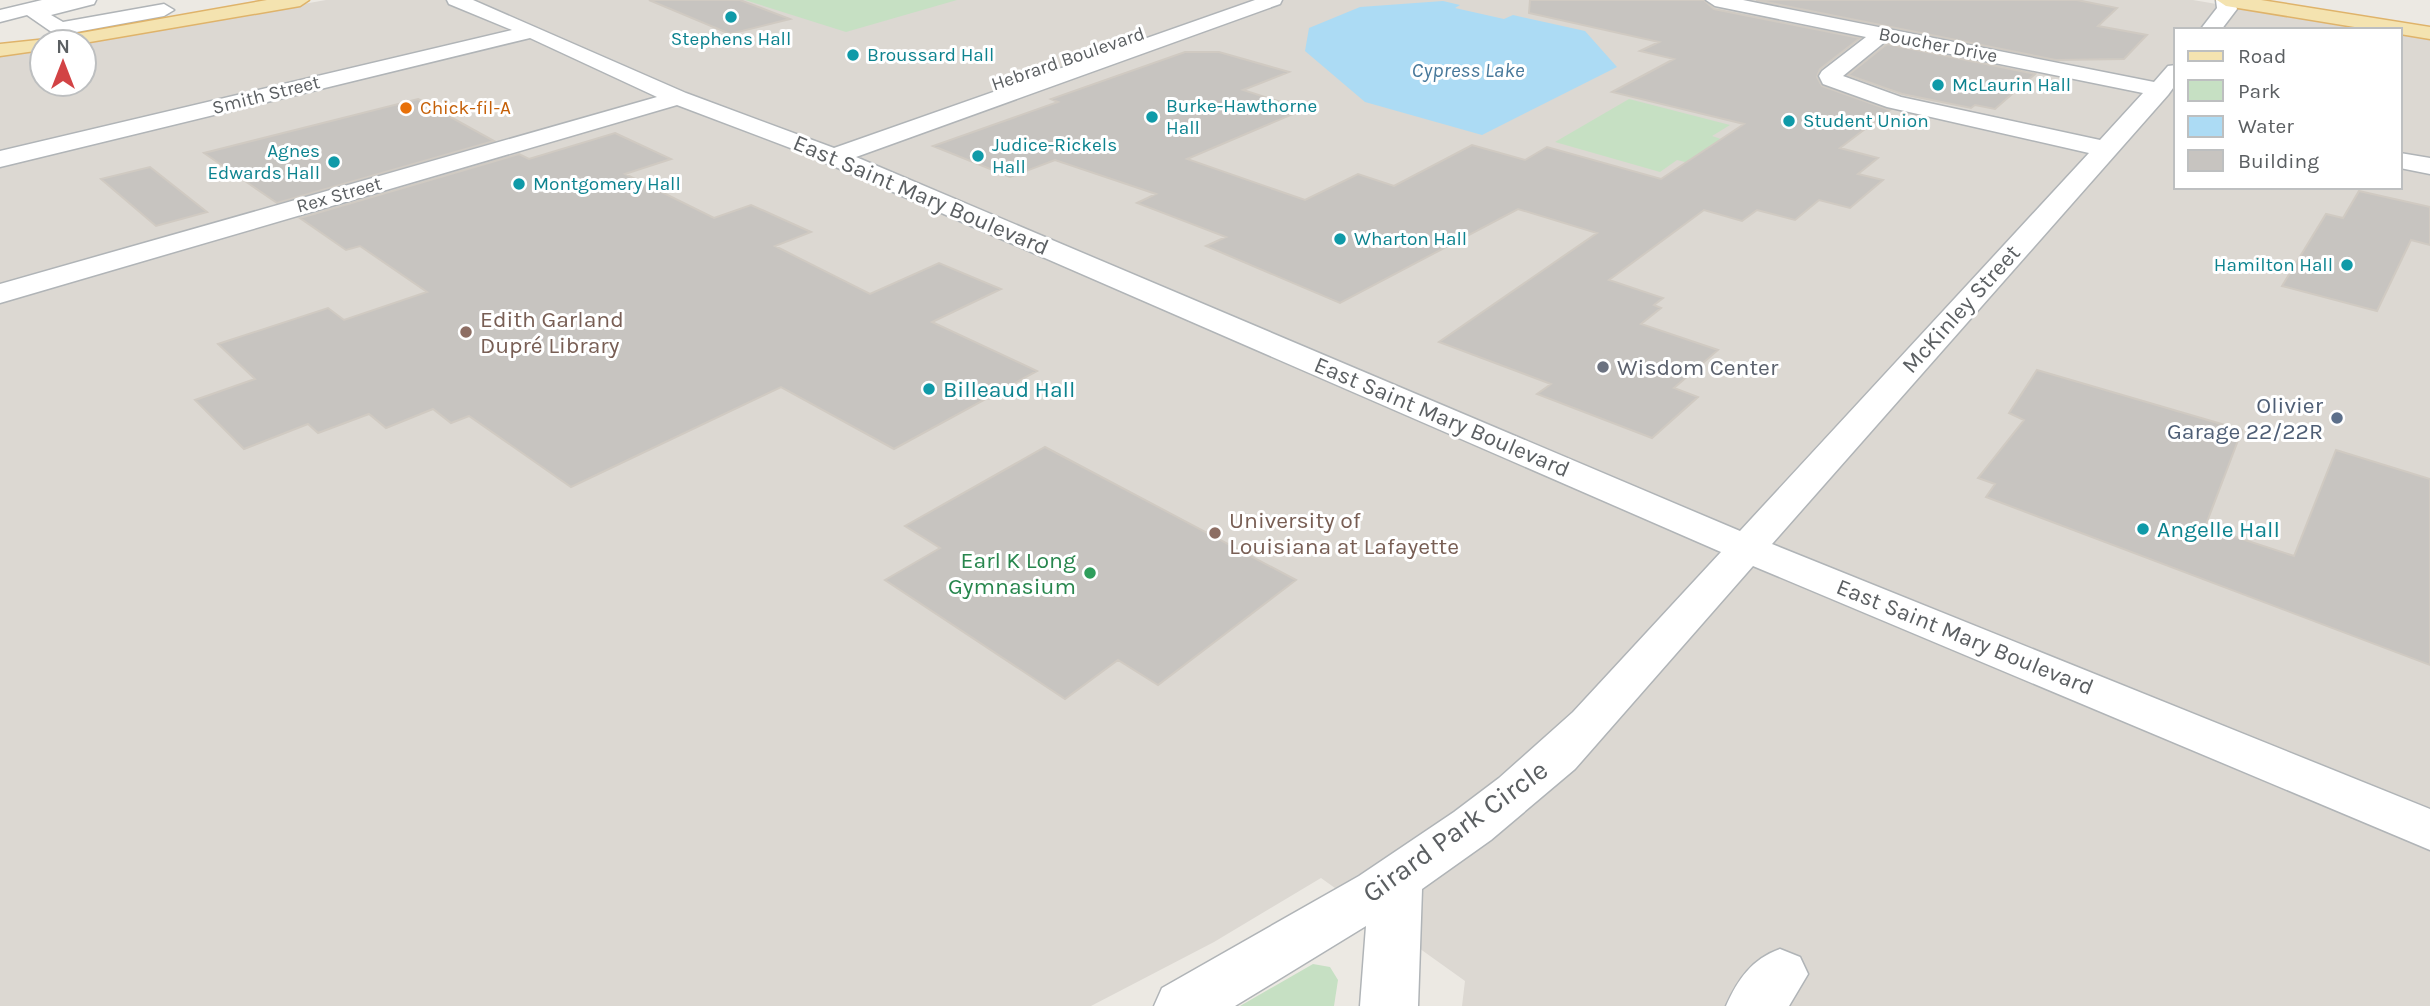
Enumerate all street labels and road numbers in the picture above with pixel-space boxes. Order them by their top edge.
street label: Hebrard Boulevard [988,22,1148,96]
street label: Boucher Drive [1877,23,1999,67]
street label: Smith Street [210,71,322,119]
street label: East Saint Mary Boulevard [789,129,1053,261]
street label: Rex Street [294,172,384,218]
street label: McKinley Street [1896,239,2026,379]
street label: East Saint Mary Boulevard [1310,351,1574,483]
street label: East Saint Mary Boulevard [1832,573,2098,701]
street label: Girard Park Circle [1356,753,1554,909]

